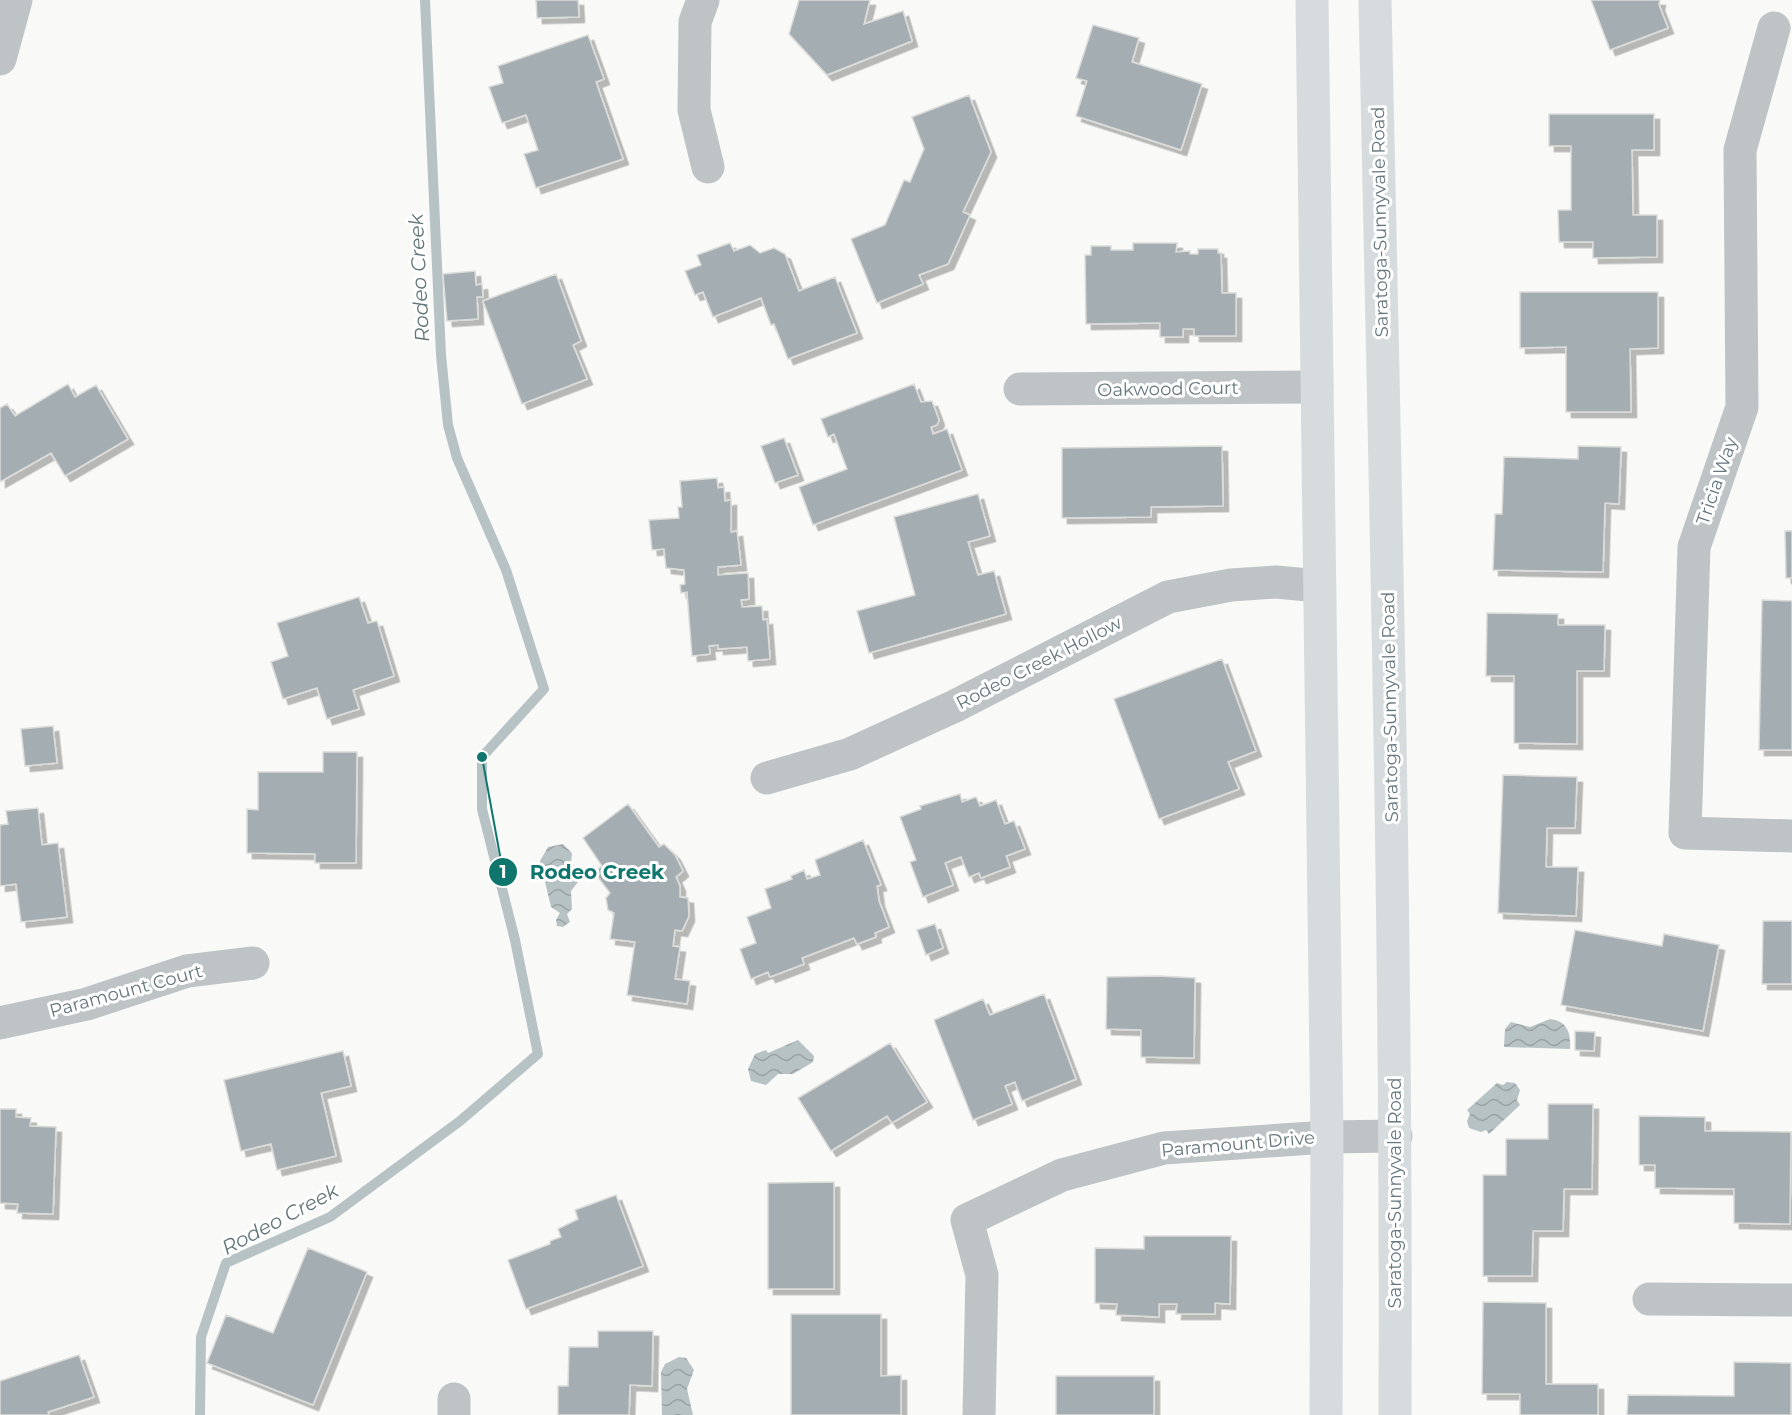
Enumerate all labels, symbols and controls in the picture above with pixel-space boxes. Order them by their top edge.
street label: Saratoga-Sunnyvale Road [1367,106,1393,338]
water label: Rodeo Creek [404,212,434,343]
street label: Oakwood Court [1097,377,1239,401]
street label: Tricia Way [1692,434,1742,528]
street label: Saratoga-Sunnyvale Road [1377,591,1403,823]
street label: Rodeo Creek Hollow [953,612,1126,714]
callout: Rodeo Creek [488,853,676,891]
text: Rodeo Creek [530,860,665,884]
text: 1 [499,861,507,883]
street label: Paramount Court [47,960,205,1022]
street label: Saratoga-Sunnyvale Road [1384,1078,1406,1308]
street label: Paramount Drive [1160,1126,1316,1162]
water label: Rodeo Creek [218,1178,343,1260]

